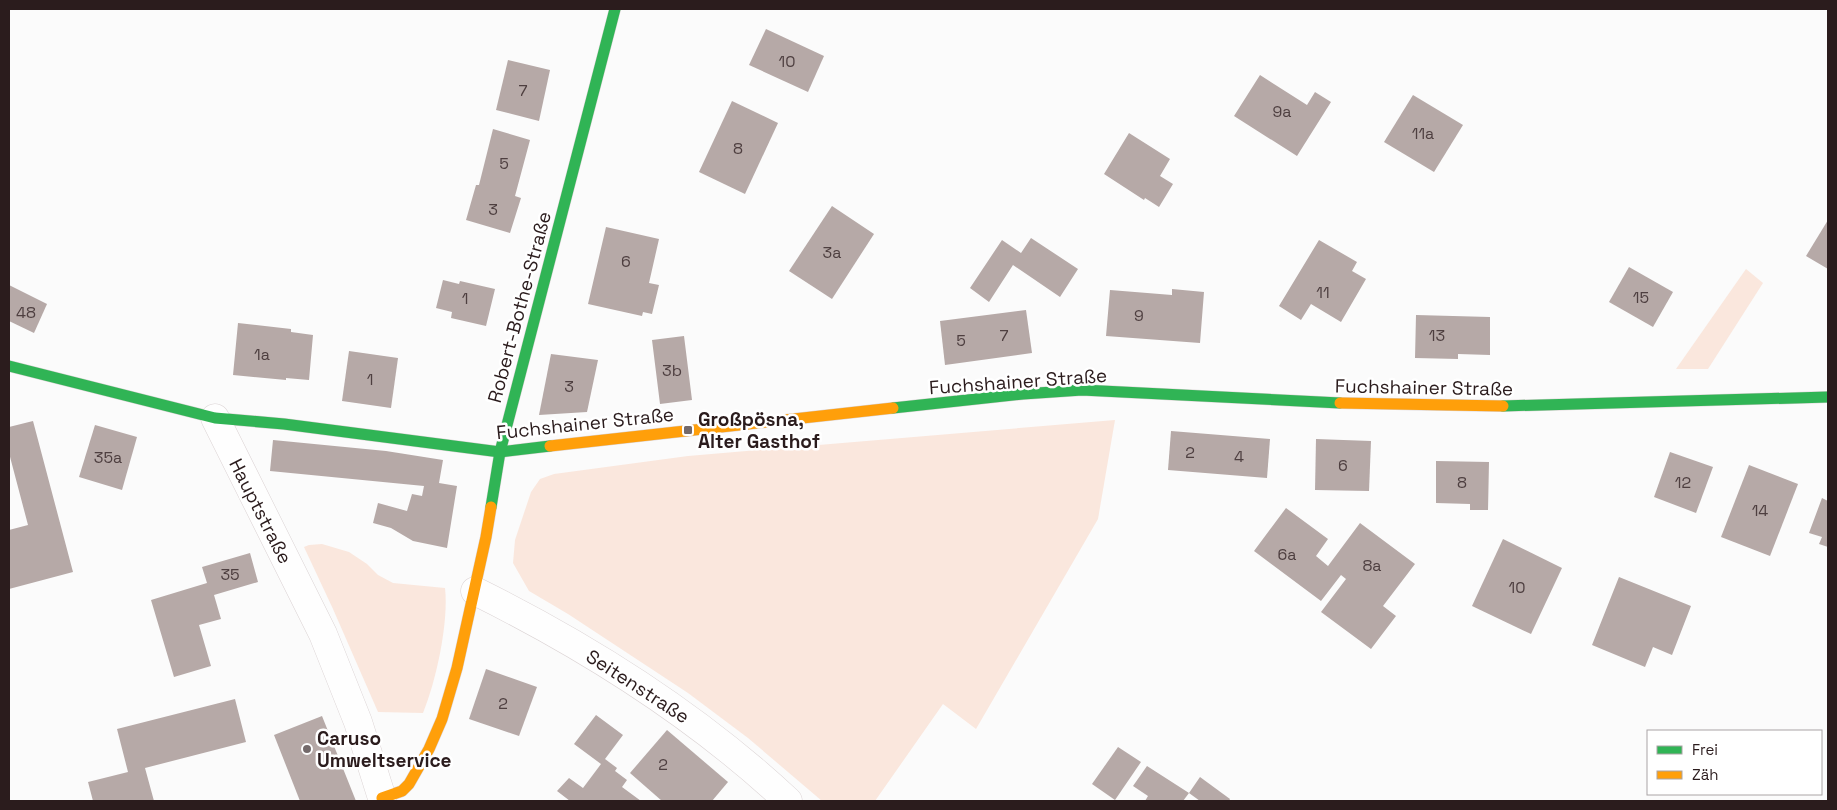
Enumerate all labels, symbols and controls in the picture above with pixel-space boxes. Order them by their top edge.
house number: 10 [779,51,795,72]
house number: 7 [518,80,528,101]
house number: 9a [1273,101,1292,122]
house number: 11a [1412,123,1434,144]
house number: 8 [733,138,743,159]
house number: 5 [499,153,509,174]
house number: 3 [488,199,498,220]
street label: Robert-Bothe-Straße [482,209,557,406]
house number: 3a [823,242,841,263]
house number: 6 [621,251,631,272]
house number: 11 [1316,282,1330,303]
house number: 15 [1633,287,1649,308]
house number: 1 [462,288,468,309]
house number: 48 [16,302,36,323]
house number: 9 [1134,305,1144,326]
house number: 7 [999,325,1009,346]
house number: 13 [1429,325,1445,346]
house number: 5 [956,330,966,351]
house number: 1a [254,344,270,365]
house number: 3b [662,360,682,381]
street label: Fuchshainer Straße [928,363,1108,400]
house number: 1 [367,369,373,390]
street label: Fuchshainer Straße [1335,373,1513,402]
house number: 3 [564,376,574,397]
street label: Fuchshainer Straße [495,402,675,445]
place label: Großpösna, Alter Gasthof [698,407,820,454]
marker: Großpösna, Alter Gasthof [682,424,694,436]
house number: 2 [1185,442,1195,463]
house number: 4 [1234,446,1244,467]
house number: 35a [94,447,122,468]
street label: Hauptstraße [223,454,298,568]
house number: 6 [1338,455,1348,476]
house number: 8 [1457,472,1467,493]
house number: 12 [1675,472,1691,493]
house number: 14 [1752,500,1768,521]
house number: 6a [1278,544,1297,565]
house number: 8a [1362,555,1382,576]
house number: 35 [220,564,240,585]
house number: 10 [1509,577,1525,598]
street label: Seitenstraße [581,644,694,729]
house number: 2 [498,693,508,714]
place label: Caruso Umweltservice [317,726,452,773]
legend [1647,730,1822,795]
text: Frei [1692,740,1718,759]
marker: Caruso Umweltservice [301,743,313,755]
house number: 2 [658,754,668,775]
text: Zäh [1692,765,1718,784]

